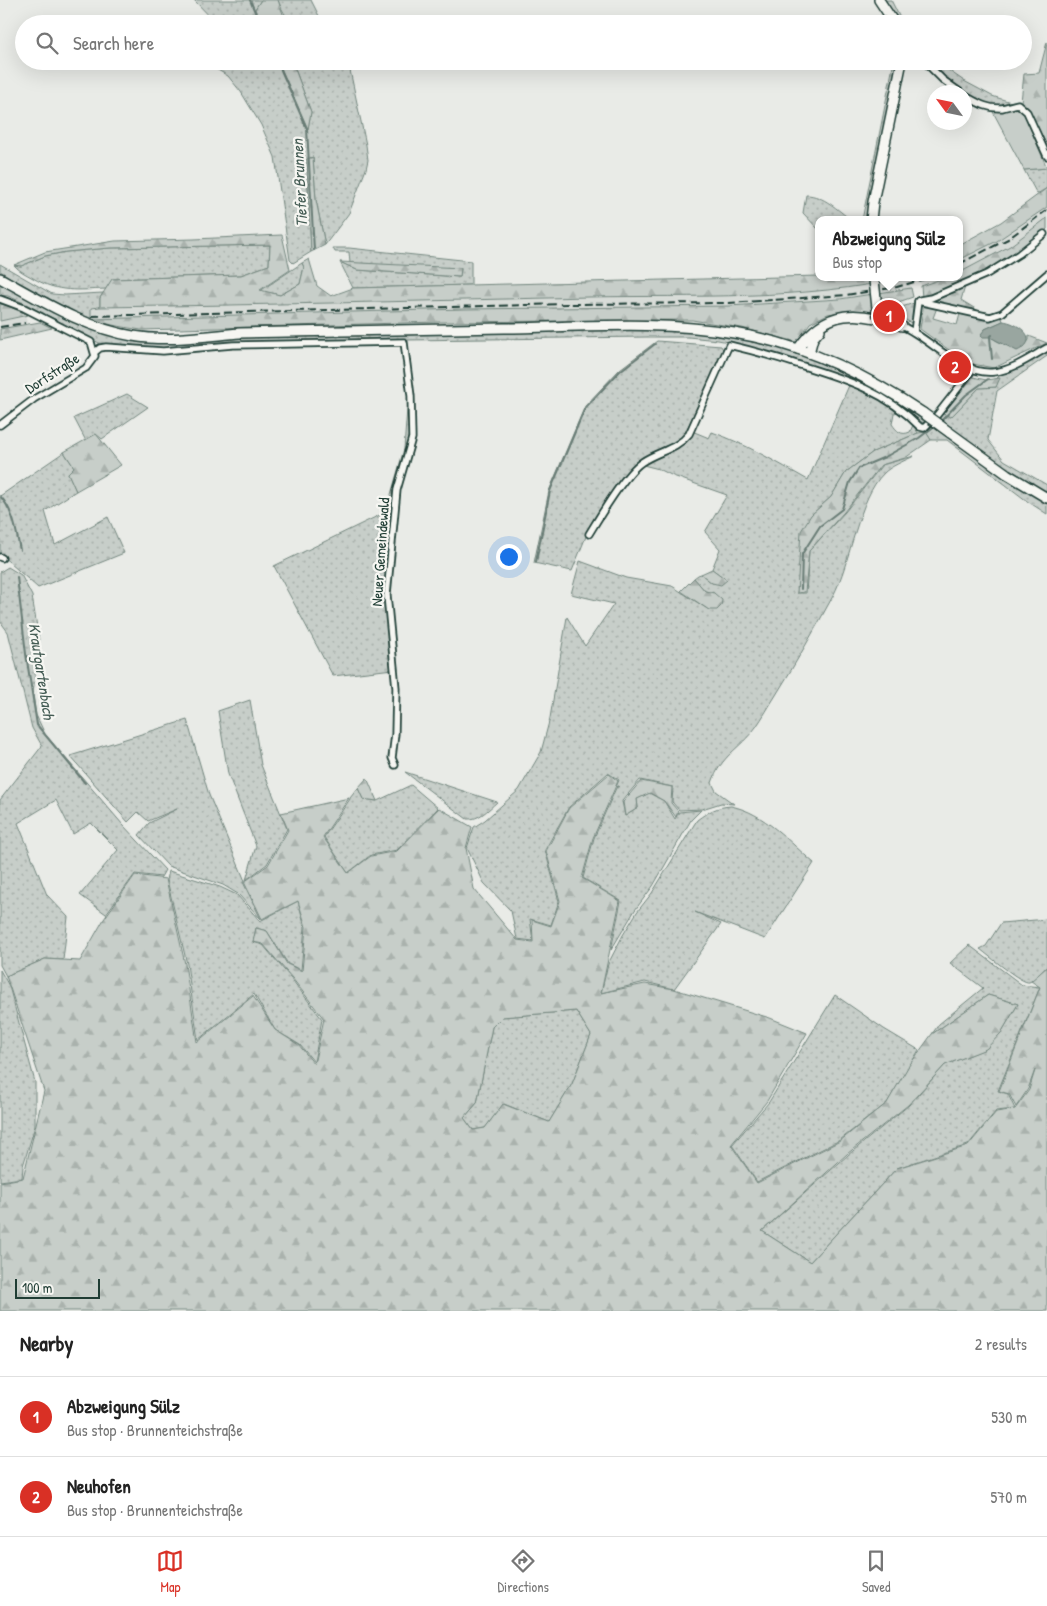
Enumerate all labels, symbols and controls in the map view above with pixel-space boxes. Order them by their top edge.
search box [15,15,1032,70]
icon: search [33,29,61,57]
text: Search here [73,30,154,56]
north arrow [927,85,972,130]
water label: Tiefer Brunnen [286,137,312,228]
popup [815,216,963,281]
text: Abzweigung Sülz [833,225,945,251]
text: Bus stop [833,251,882,273]
pin: 1 [873,297,905,335]
street label: Dorfstraße [21,348,83,398]
pin: 2 [939,348,971,386]
street label: Neuer Gemeindewald [366,497,394,607]
your location [496,544,522,570]
water label: Krautgartenbach [24,621,61,722]
scale bar [15,1276,100,1299]
text: 100 m [22,1278,52,1297]
text: Nearby [20,1329,73,1358]
text: 2 results [975,1333,1027,1355]
text: Abzweigung Sülz [67,1393,180,1419]
text: 1 [33,1406,39,1428]
text: 530 m [991,1406,1027,1428]
text: Bus stop · Brunnenteichstraße [67,1419,243,1441]
text: Neuhofen [67,1473,131,1499]
text: 2 [32,1486,40,1508]
text: 570 m [991,1486,1027,1508]
text: Bus stop · Brunnenteichstraße [67,1499,243,1521]
tab: Map [156,1547,184,1596]
tab: Directions [497,1547,549,1596]
tab: Saved [862,1547,891,1596]

